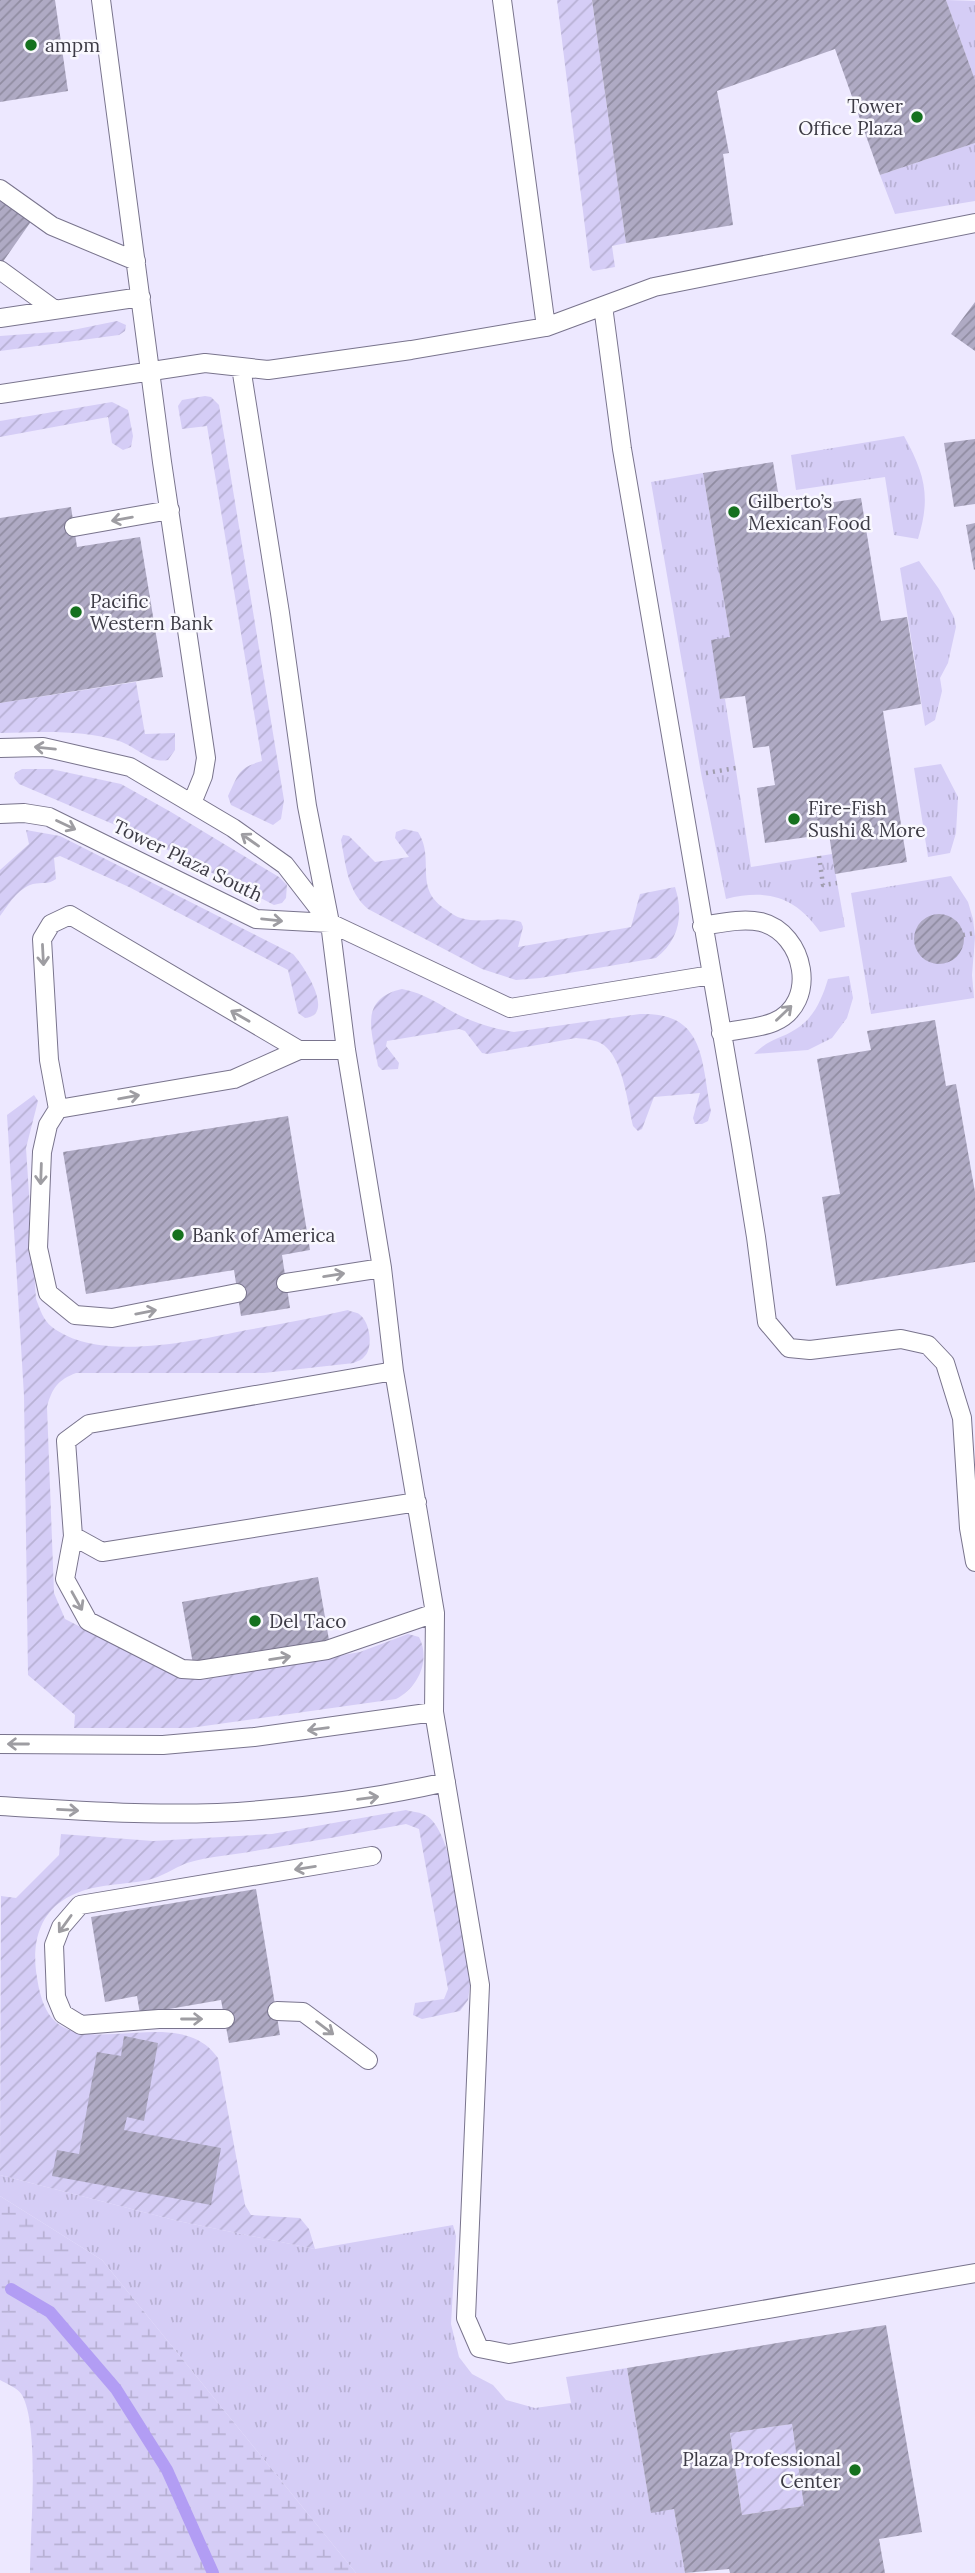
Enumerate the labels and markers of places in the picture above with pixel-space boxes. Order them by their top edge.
place label: ampm [45,33,100,57]
marker: ampm [23,37,39,53]
place label: Tower Office Plaza [798,94,904,140]
marker: Tower Office Plaza [909,109,925,125]
place label: Gilberto’s Mexican Food [748,489,871,535]
marker: Gilberto’s Mexican Food [726,504,742,520]
place label: Pacific Western Bank [90,589,214,635]
marker: Pacific Western Bank [68,604,84,620]
place label: Fire-Fish Sushi & More [808,796,926,842]
marker: Fire-Fish Sushi & More [786,811,802,827]
place label: Bank of America [192,1223,336,1247]
marker: Bank of America [170,1227,186,1243]
place label: Del Taco [269,1609,346,1633]
marker: Del Taco [247,1613,263,1629]
place label: Plaza Professional Center [682,2447,842,2493]
marker: Plaza Professional Center [847,2462,863,2478]

